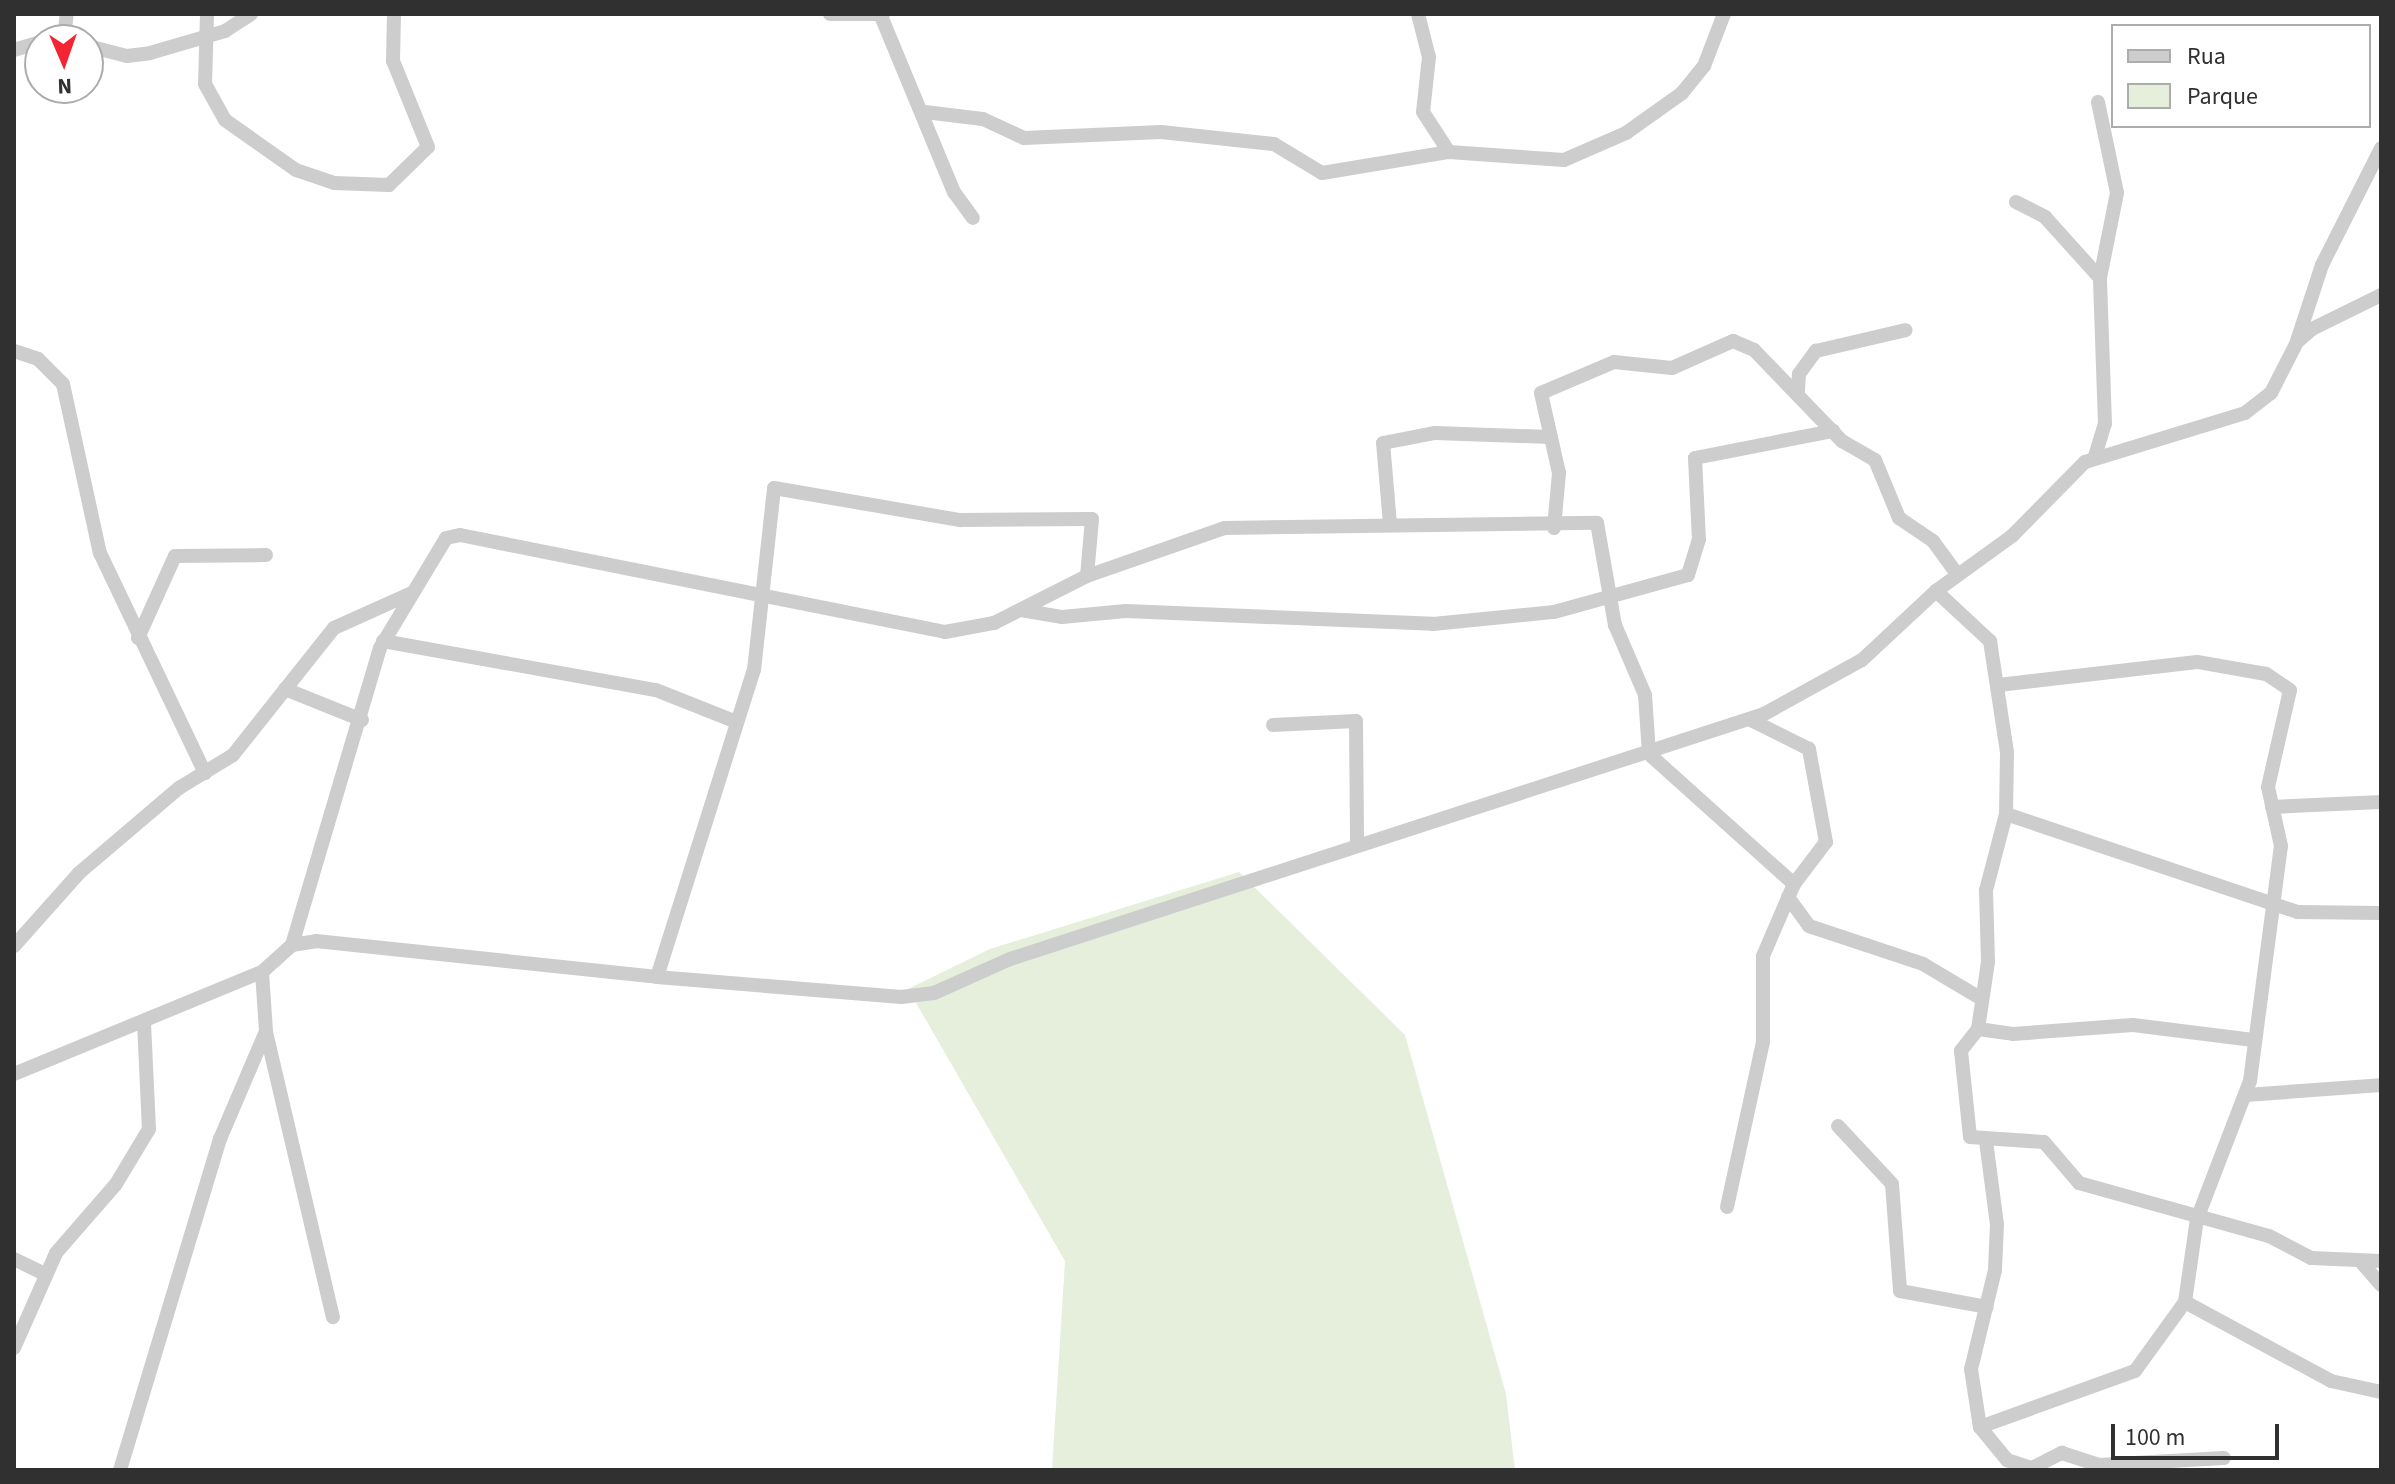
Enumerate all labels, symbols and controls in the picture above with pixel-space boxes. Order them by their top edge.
north arrow [24,24,104,104]
legend [2111,24,2371,128]
text: Rua [2187,39,2226,74]
text: N [57,70,73,102]
text: Parque [2187,79,2258,114]
scale bar [2115,1408,2283,1458]
text: 100 m [2125,1420,2185,1455]

